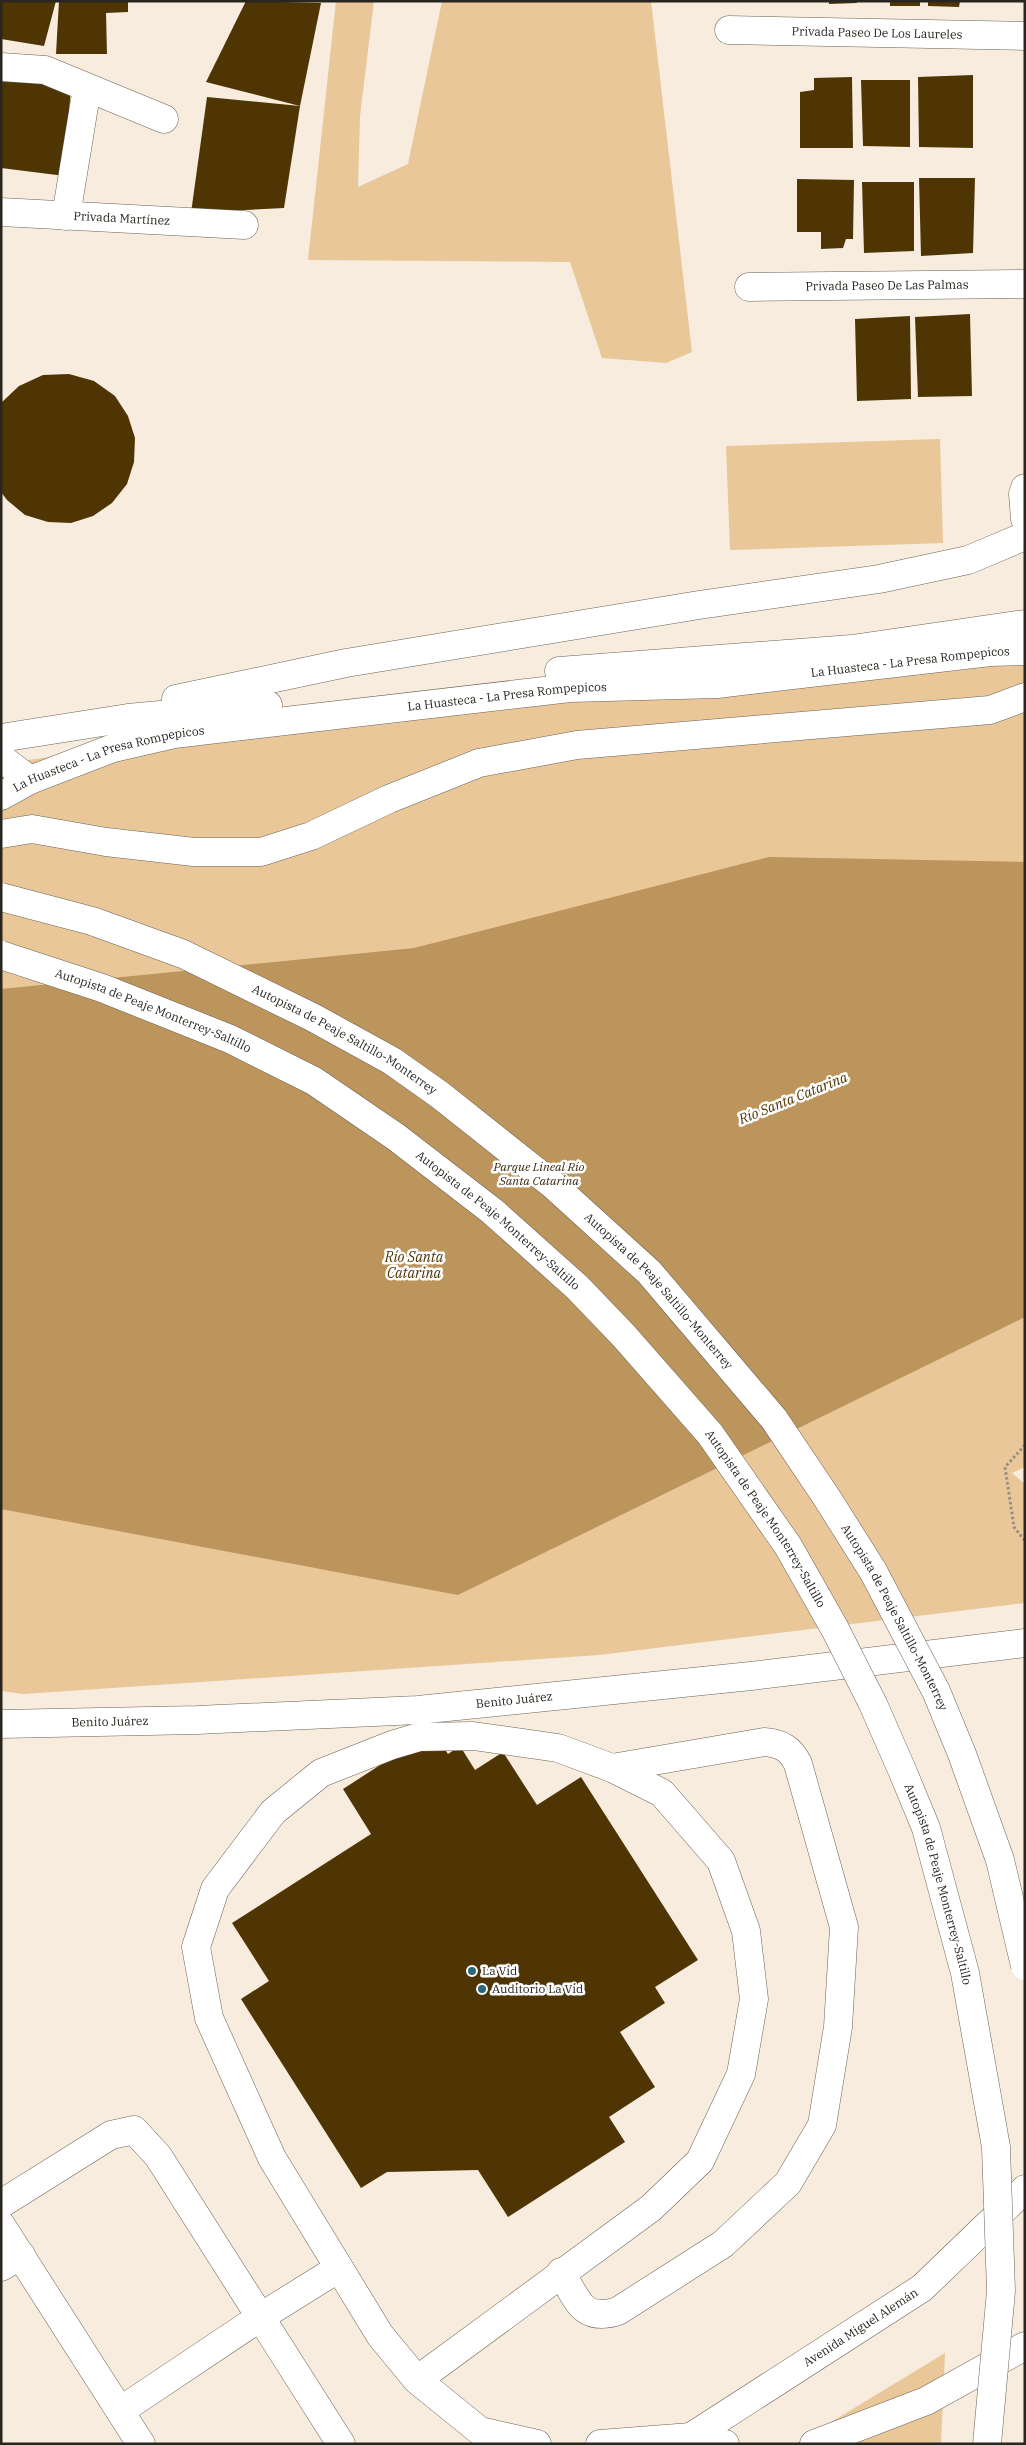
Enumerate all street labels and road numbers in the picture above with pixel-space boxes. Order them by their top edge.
street label: Privada Paseo De Los Laureles [791,23,963,42]
street label: Privada Martínez [73,208,171,228]
street label: Privada Paseo De Las Palmas [805,277,969,293]
street label: La Huasteca - La Presa Rompepicos [810,643,1010,680]
street label: La Huasteca - La Presa Rompepicos [407,679,607,714]
street label: La Huasteca - La Presa Rompepicos [10,723,205,795]
street label: Autopista de Peaje Monterrey-Saltillo [53,965,254,1056]
street label: Autopista de Peaje Saltillo-Monterrey [250,981,441,1098]
street label: Autopista de Peaje Monterrey-Saltillo [413,1147,583,1293]
street label: Autopista de Peaje Saltillo-Monterrey [582,1209,737,1373]
street label: Autopista de Peaje Monterrey-Saltillo [702,1427,829,1610]
street label: Autopista de Peaje Saltillo-Monterrey [838,1521,951,1713]
street label: Benito Juárez [475,1688,553,1711]
street label: Benito Juárez [71,1713,149,1730]
street label: Autopista de Peaje Monterrey-Saltillo [901,1781,975,1986]
street label: Avenida Miguel Alemán [800,2284,921,2370]

